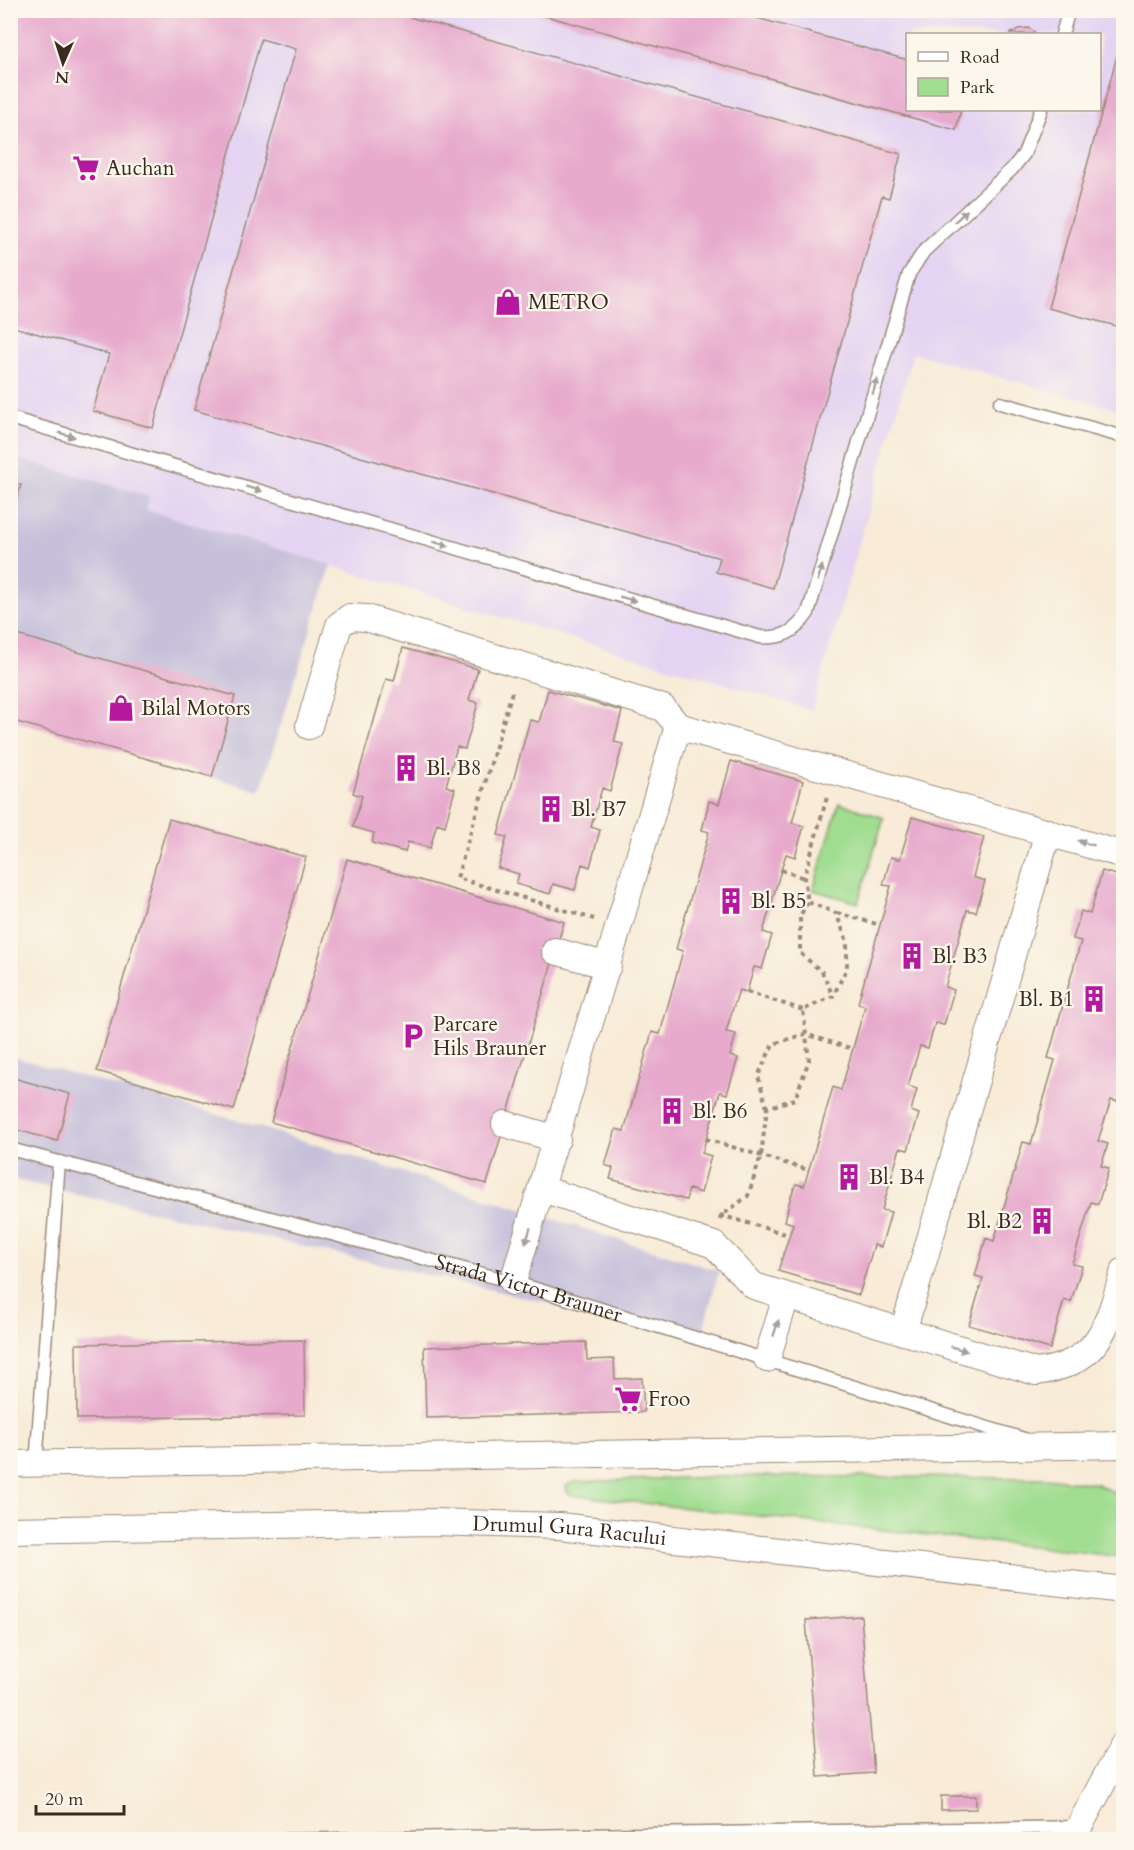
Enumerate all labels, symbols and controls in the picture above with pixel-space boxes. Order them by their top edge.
north arrow [33,33,93,93]
legend [906,33,1101,111]
text: Road [960,45,1000,70]
text: N [55,66,70,88]
text: Park [960,75,995,100]
supermarket icon: Auchan [71,153,101,183]
place label: Auchan [106,154,175,183]
one-way arrow [954,210,968,224]
shop icon: METRO [493,287,523,317]
place label: METRO [528,288,609,317]
one-way arrow [871,376,880,394]
one-way arrow [58,431,76,440]
one-way arrow [245,485,263,494]
one-way arrow [432,540,450,549]
one-way arrow [816,564,825,582]
one-way arrow [619,595,637,604]
shop icon: Bilal Motors [106,693,136,723]
place label: Bilal Motors [141,694,250,723]
building icon: Bl. B8 [391,753,421,783]
place label: Bl. B8 [426,754,482,783]
building icon: Bl. B7 [536,794,566,824]
place label: Bl. B7 [571,795,627,824]
one-way arrow [1077,838,1095,847]
building icon: Bl. B5 [716,886,746,916]
place label: Bl. B5 [751,887,807,916]
building icon: Bl. B3 [897,941,927,971]
place label: Bl. B3 [932,942,988,971]
building icon: Bl. B1 [1079,984,1109,1014]
place label: Bl. B1 [1018,985,1074,1014]
place label: Parcare Hils Brauner [433,1010,546,1063]
parking icon: Parcare Hils Brauner [398,1021,428,1051]
building icon: Bl. B6 [657,1096,687,1126]
place label: Bl. B6 [692,1097,748,1126]
building icon: Bl. B4 [834,1162,864,1192]
place label: Bl. B4 [869,1163,925,1192]
building icon: Bl. B2 [1027,1206,1057,1236]
place label: Bl. B2 [966,1207,1022,1236]
one-way arrow [522,1227,532,1245]
street label: Strada Victor Brauner [432,1248,626,1330]
one-way arrow [772,1319,782,1337]
one-way arrow [950,1345,968,1354]
supermarket icon: Froo [613,1384,643,1414]
place label: Froo [648,1385,690,1414]
street label: Drumul Gura Racului [472,1509,668,1553]
scale bar [36,1778,124,1816]
text: 20 m [45,1787,84,1812]

